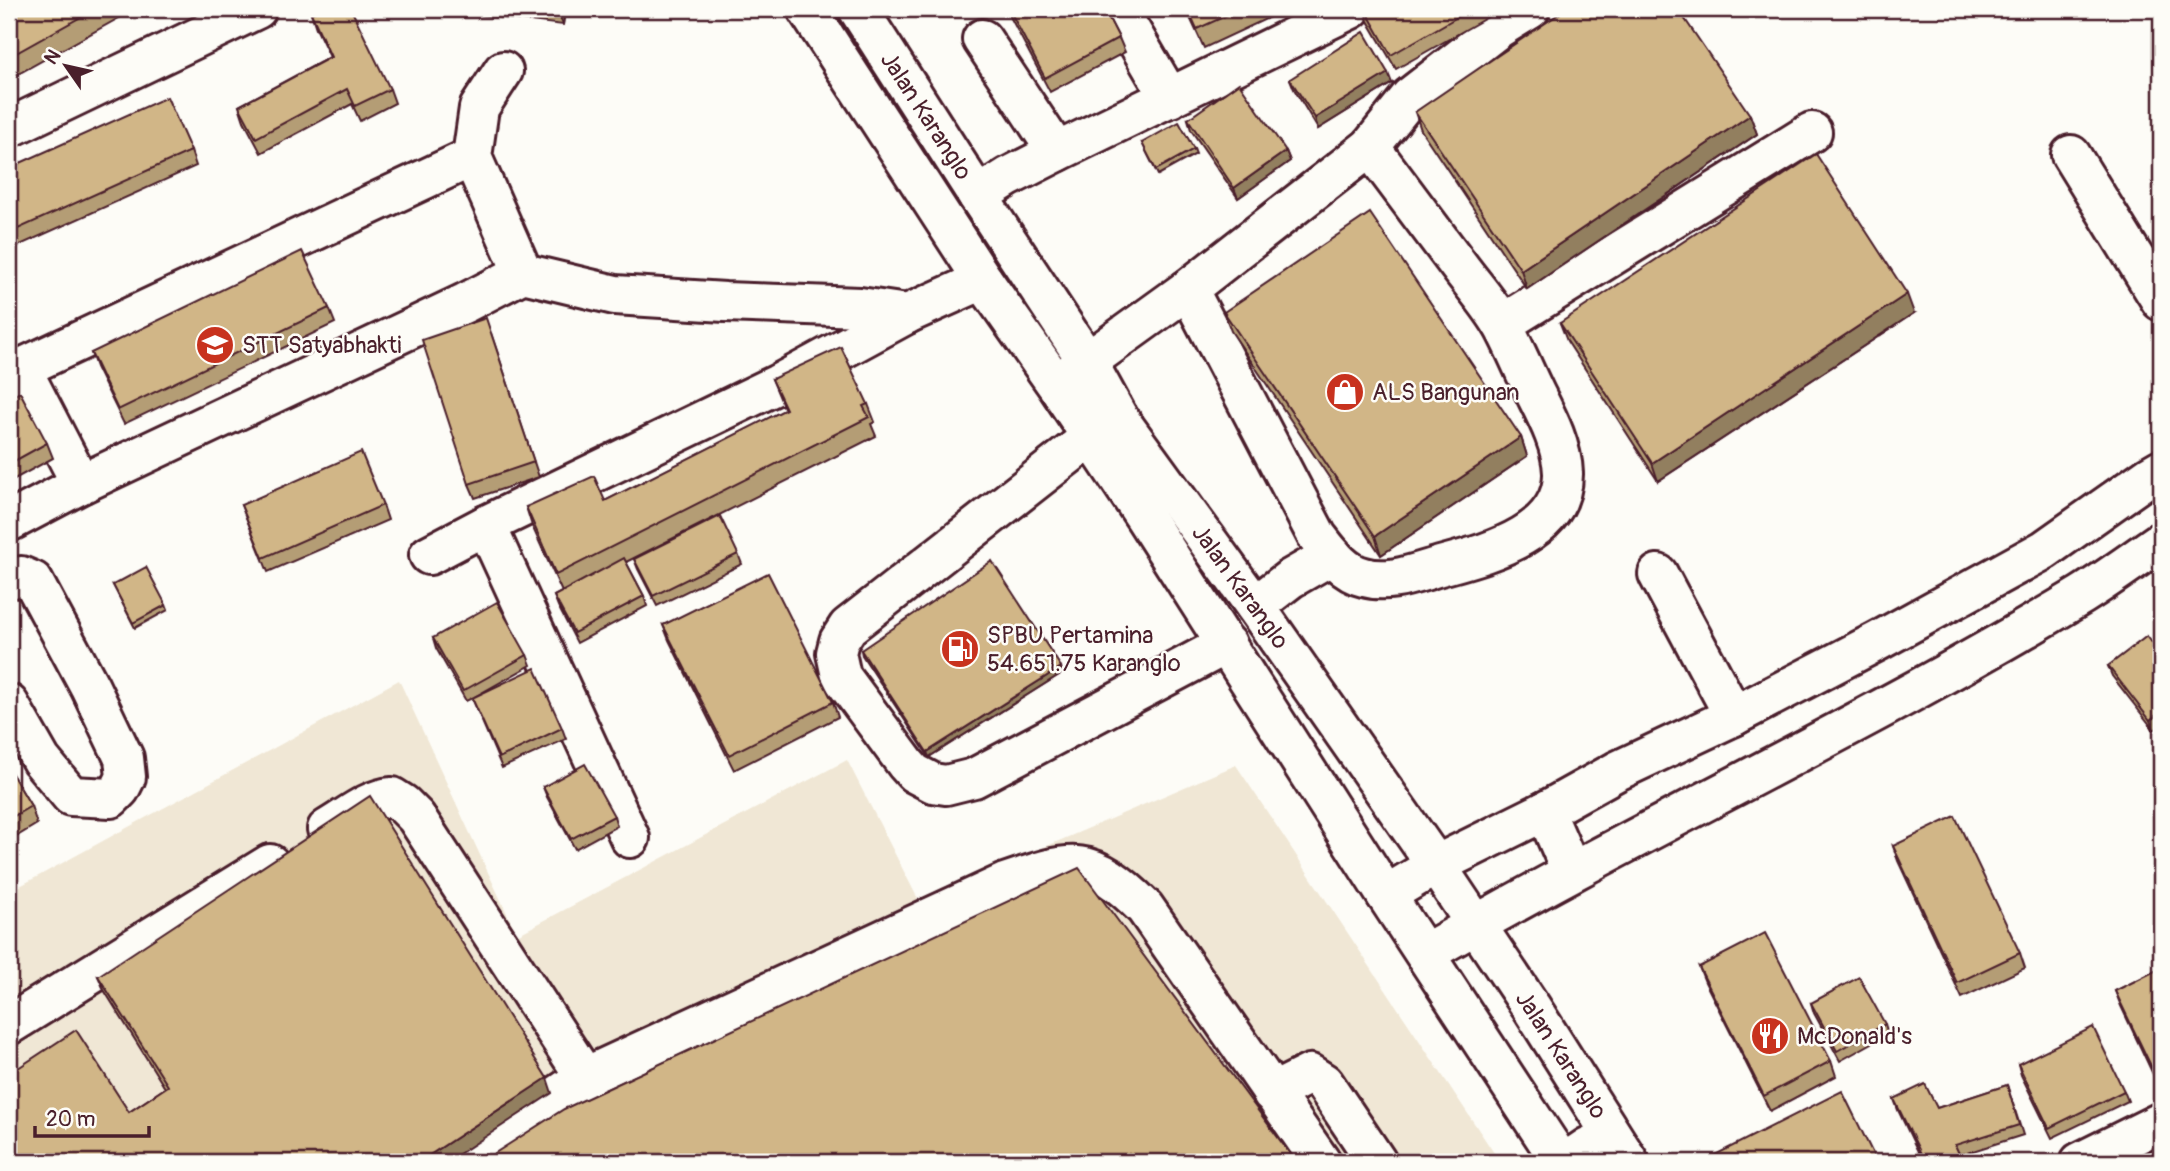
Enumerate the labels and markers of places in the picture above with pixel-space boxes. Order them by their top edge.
school or university icon: STT Satyabhakti [194,324,236,366]
place label: STT Satyabhakti [242,331,402,360]
shop icon: ALS Bangunan [1324,371,1366,413]
place label: ALS Bangunan [1372,378,1520,407]
place label: SPBU Pertamina 54.651.75 Karanglo [987,621,1181,678]
fuel station icon: SPBU Pertamina 54.651.75 Karanglo [939,628,981,670]
restaurant icon: McDonald's [1749,1015,1791,1057]
place label: McDonald's [1797,1022,1912,1051]

